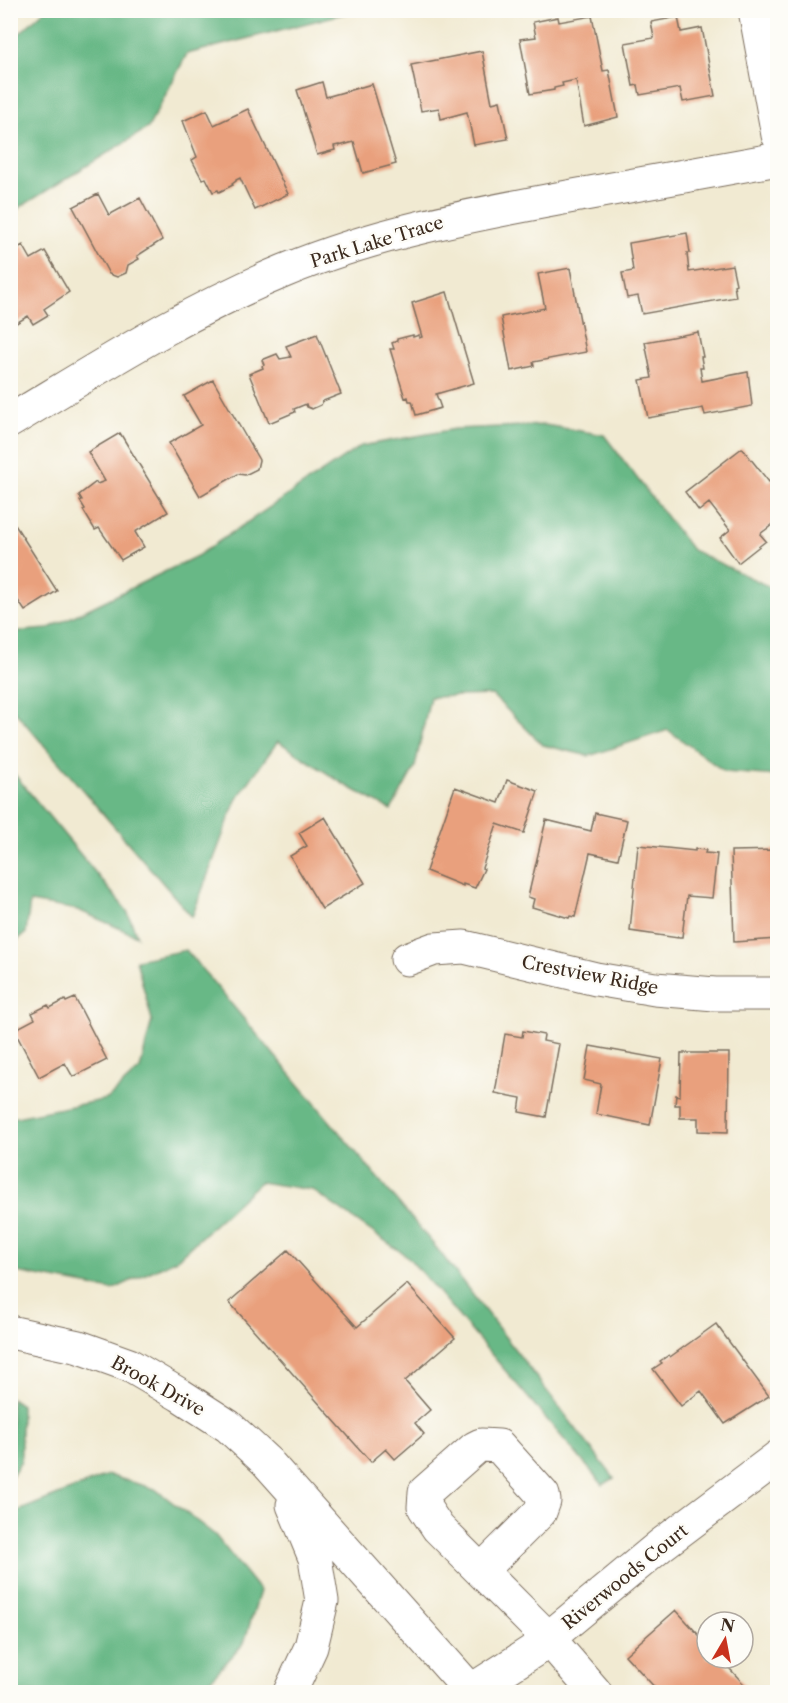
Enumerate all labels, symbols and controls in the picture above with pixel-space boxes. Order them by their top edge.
street label: Park Lake Trace [308,211,446,273]
street label: Crestview Ridge [520,951,660,999]
street label: Brook Drive [107,1351,209,1421]
street label: Riverwoods Court [558,1519,693,1634]
north arrow [695,1610,755,1670]
text: N [719,1614,736,1636]

